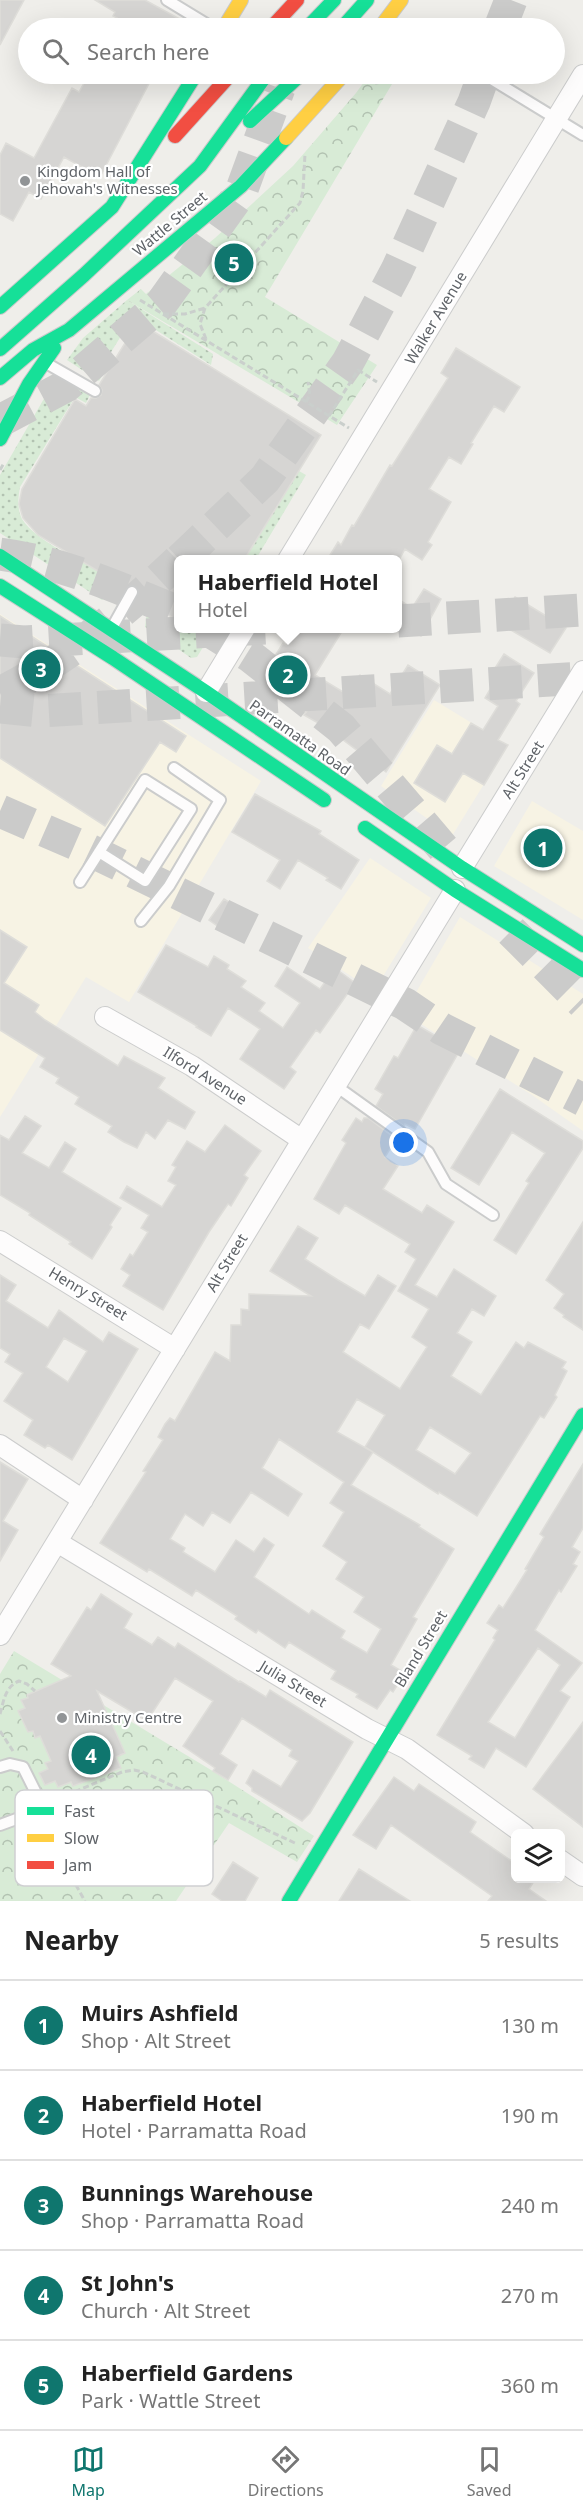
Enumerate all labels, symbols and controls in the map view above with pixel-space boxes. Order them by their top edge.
search box [18,18,565,84]
icon: search [39,35,72,68]
text: Search here [87,36,209,66]
place label: Kingdom Hall of Jehovah's Witnesses [35,161,178,198]
marker: Kingdom Hall of Jehovah's Witnesses [18,174,32,188]
street label: Wattle Street [128,186,211,260]
pin: 5 [214,240,254,286]
street label: Walker Avenue [399,267,471,368]
popup [174,555,402,633]
text: Haberfield Hotel [197,566,379,596]
text: Hotel [197,596,248,623]
pin: 3 [22,646,60,692]
pin: 2 [268,652,308,698]
street label: Parramatta Road [246,695,355,780]
street label: Alt Street [497,736,548,802]
pin: 1 [524,826,562,870]
street label: Ilford Avenue [160,1042,251,1109]
your location [389,1128,418,1157]
street label: Alt Street [201,1229,252,1295]
street label: Henry Street [45,1262,132,1325]
street label: Bland Street [389,1606,451,1691]
street label: Julia Street [254,1654,331,1711]
place label: Ministry Centre [74,1707,182,1727]
marker: Ministry Centre [55,1711,69,1725]
pin: 4 [72,1732,110,1778]
legend [15,1790,213,1886]
text: Fast [64,1800,95,1822]
text: Slow [64,1827,99,1849]
map controls [511,1829,565,1883]
button: layers [511,1829,565,1883]
text: Jam [62,1854,92,1876]
text: Nearby [24,1922,119,1958]
text: 5 results [479,1927,559,1954]
text: Muirs Ashfield [81,1997,238,2027]
text: 1 [38,2012,49,2039]
text: 130 m [501,2012,559,2039]
text: Shop · Alt Street [81,2027,231,2054]
text: Haberfield Hotel [81,2087,262,2117]
text: 2 [38,2102,49,2129]
text: 190 m [501,2102,559,2129]
text: Hotel · Parramatta Road [81,2117,307,2144]
text: Bunnings Warehouse [81,2177,313,2207]
text: 3 [38,2192,49,2219]
text: 240 m [501,2192,559,2219]
text: Shop · Parramatta Road [81,2207,304,2234]
text: St John's [81,2267,174,2297]
text: 4 [38,2282,49,2309]
text: 270 m [501,2282,559,2309]
text: Church · Alt Street [81,2297,250,2324]
text: Haberfield Gardens [81,2357,293,2387]
text: 5 [38,2372,49,2399]
text: 360 m [501,2372,559,2399]
text: Park · Wattle Street [81,2387,260,2414]
tab: Map [71,2443,105,2501]
tab: Directions [248,2443,324,2501]
tab: Saved [467,2443,511,2501]

